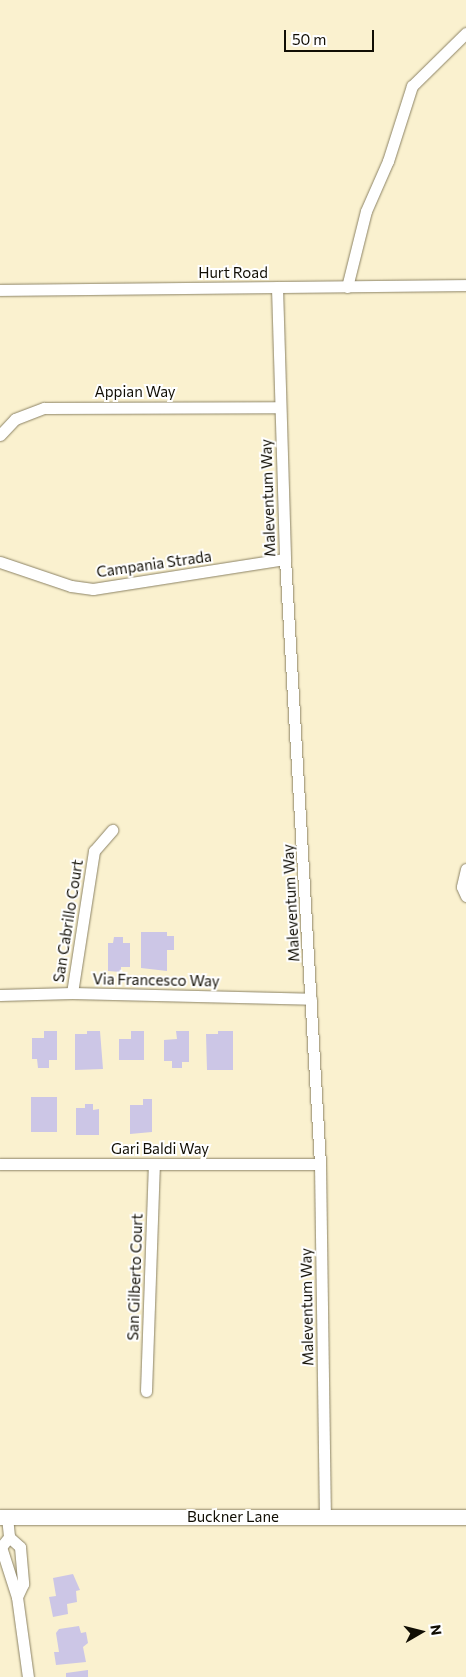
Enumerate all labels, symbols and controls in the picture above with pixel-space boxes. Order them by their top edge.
scale bar [286,20,376,52]
text: 50 m [292,30,326,48]
street label: Hurt Road [198,264,268,282]
street label: Appian Way [94,383,176,401]
street label: Maleventum Way [257,439,279,557]
street label: Campania Strada [95,547,213,581]
street label: Maleventum Way [279,844,303,962]
street label: San Cabrillo Court [49,858,87,984]
street label: Via Francesco Way [92,970,220,990]
street label: Gari Baldi Way [111,1140,209,1158]
street label: San Gilberto Court [124,1213,146,1341]
street label: Maleventum Way [297,1248,317,1366]
street label: Buckner Lane [187,1508,279,1526]
north arrow [396,1607,446,1657]
text: N [427,1623,445,1636]

